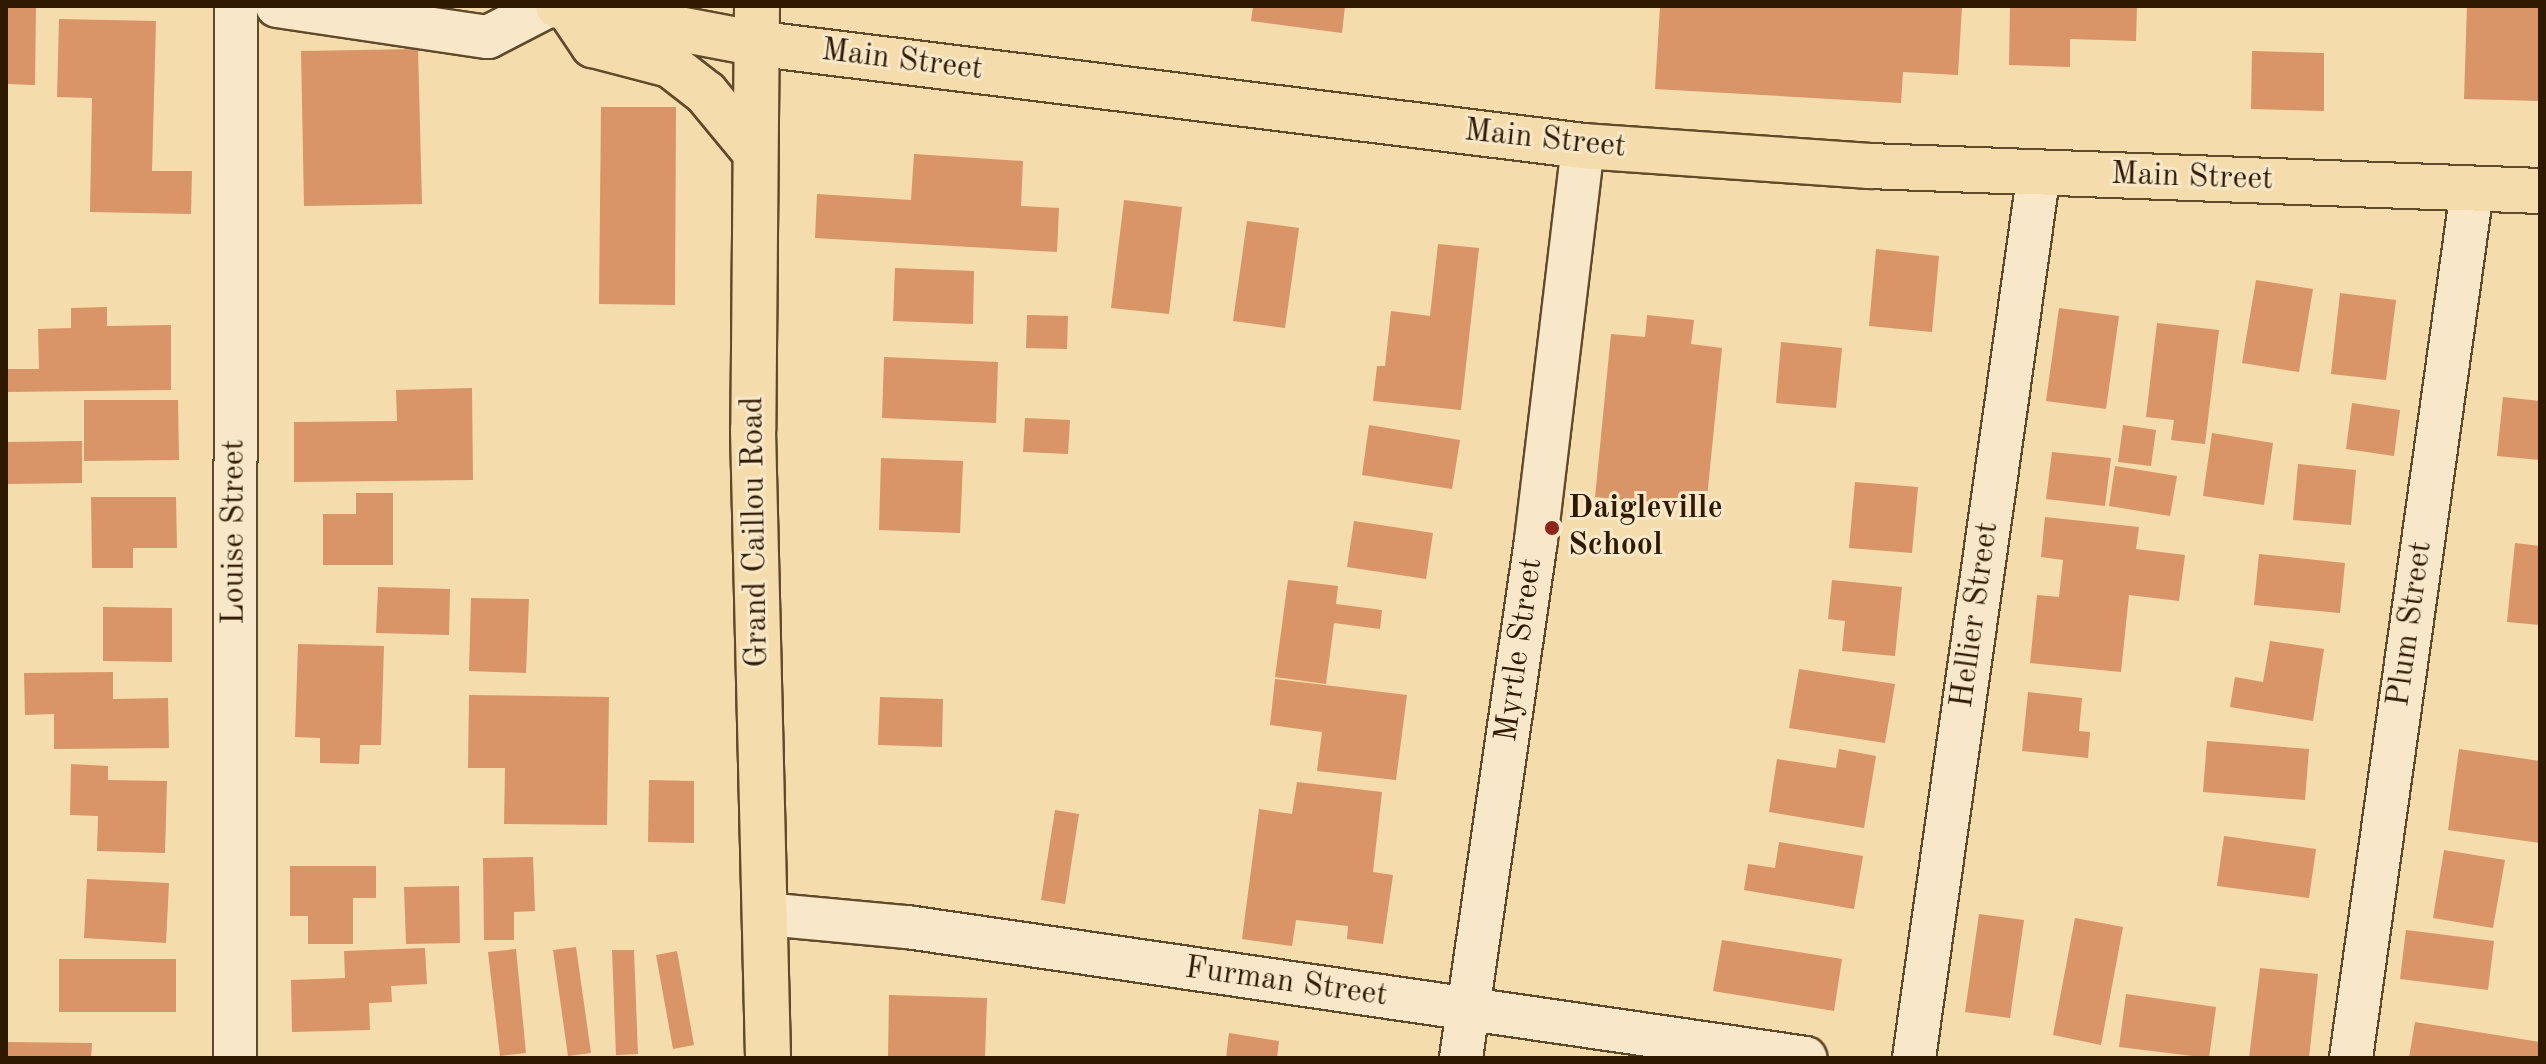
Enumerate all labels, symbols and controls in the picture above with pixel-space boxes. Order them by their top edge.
street label: Main Street [819,32,985,90]
street label: Main Street [1462,112,1628,168]
street label: Main Street [2110,156,2274,200]
street label: Grand Caillou Road [734,396,778,668]
street label: Louise Street [216,439,254,625]
place label: Daigleville School [1568,491,1723,566]
marker: Daigleville School [1543,519,1561,537]
street label: Hellier Street [1944,520,2008,710]
street label: Plum Street [2380,539,2442,709]
street label: Myrtle Street [1488,556,1552,744]
street label: Furman Street [1182,950,1390,1016]

